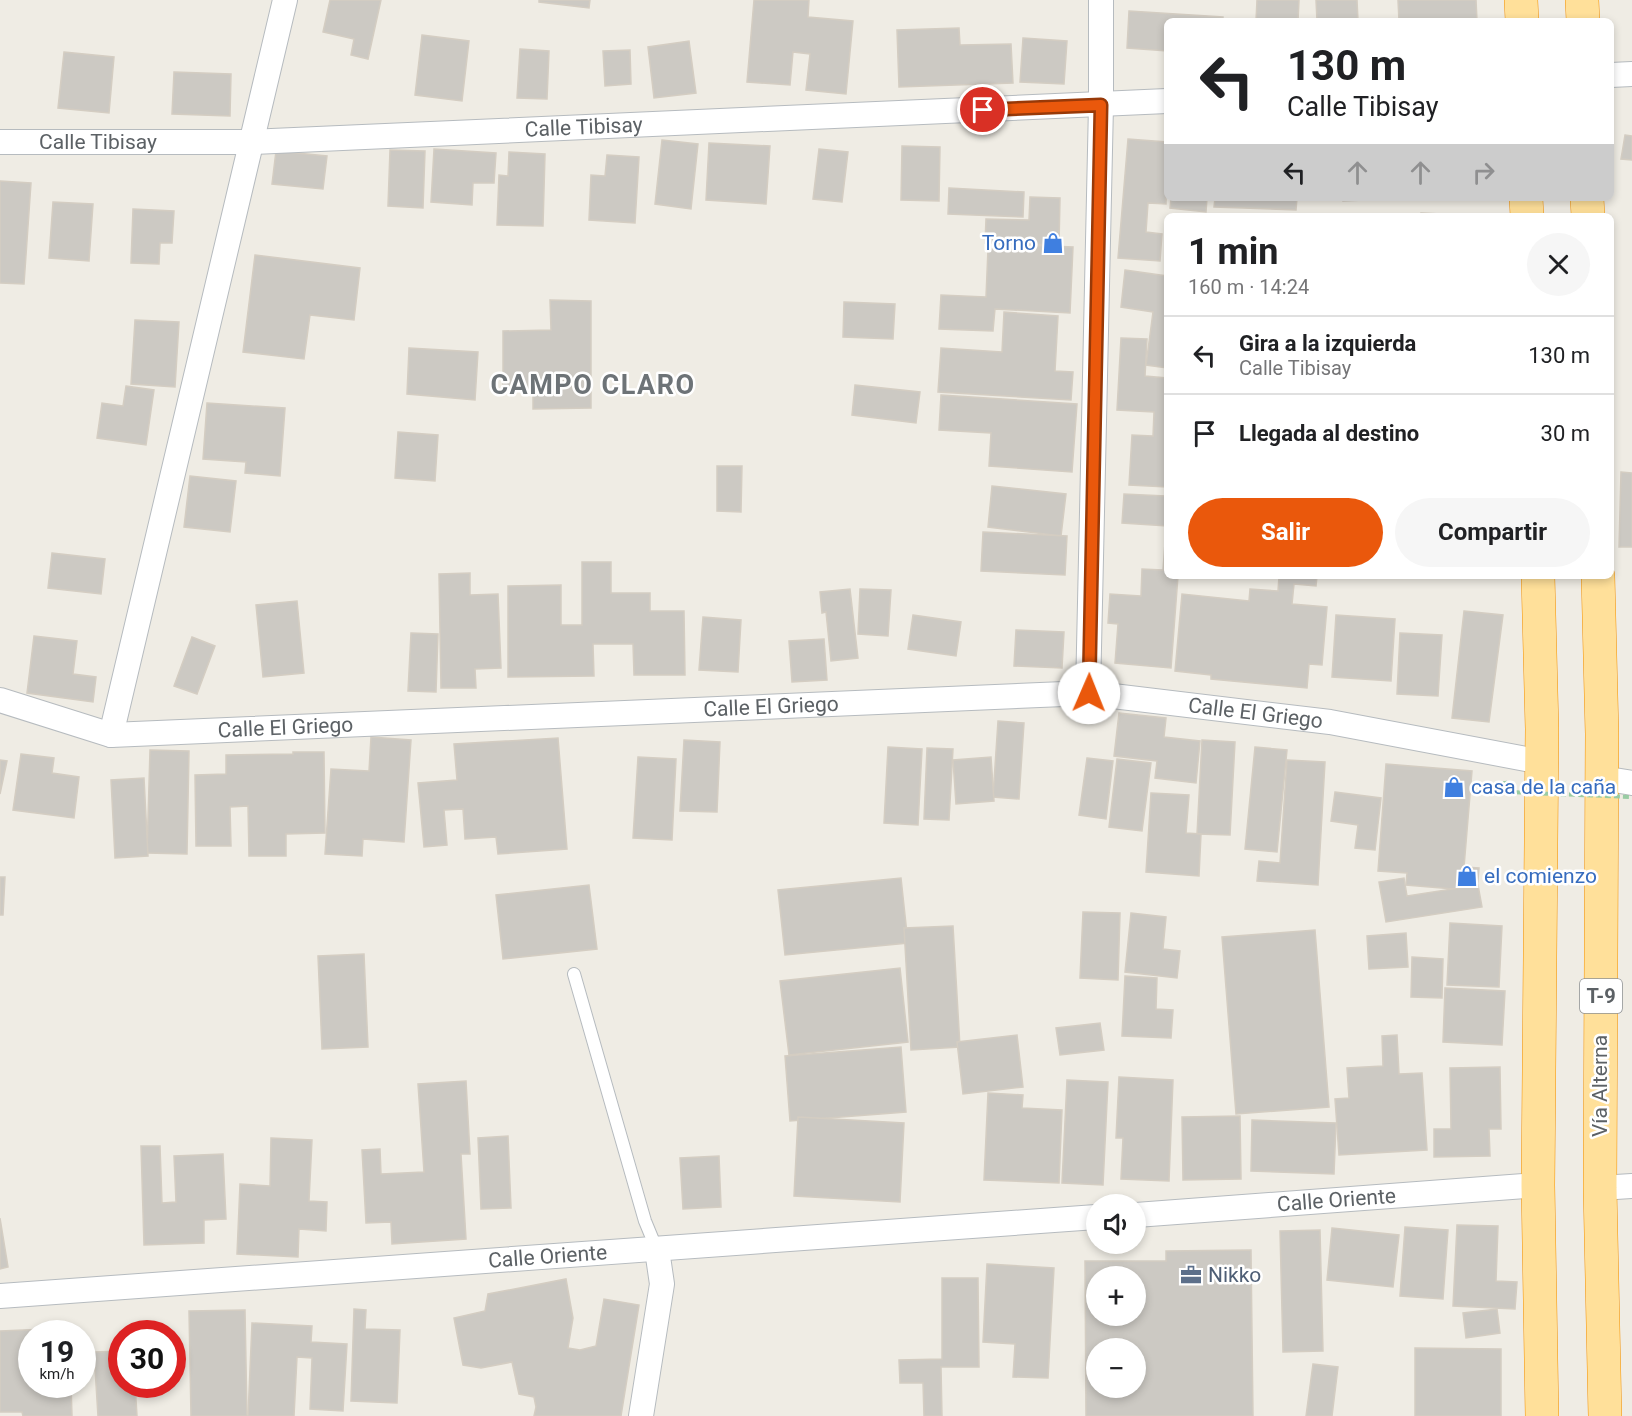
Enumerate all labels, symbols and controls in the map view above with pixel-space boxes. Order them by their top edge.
text: 130 m [1287,41,1406,90]
icon: left [1188,42,1266,120]
pin [957,84,1008,135]
text: Calle Tibisay [1287,91,1438,123]
icon: arrive [966,93,999,126]
street label: Calle Tibisay [524,112,643,142]
street label: Calle Tibisay [39,130,157,154]
icon: left [1278,156,1311,189]
icon: ahead [1341,156,1374,189]
icon: ahead [1404,156,1437,189]
icon: right [1467,156,1500,189]
place label: Torno [982,231,1036,255]
shop icon: Torno [1041,231,1065,255]
text: 1 min [1188,231,1279,273]
button: close [1527,233,1590,296]
text: 160 m · 14:24 [1188,275,1309,299]
text: Gira a la izquierda [1239,331,1416,356]
icon: left [1188,339,1221,372]
text: 130 m [1528,343,1590,368]
text: Calle Tibisay [1239,356,1351,380]
district label: CAMPO CLARO [490,369,696,401]
icon: arrive [1188,417,1221,450]
text: Llegada al destino [1239,421,1419,446]
text: 30 m [1541,421,1590,446]
button: Salir [1188,498,1383,567]
button: Compartir [1395,498,1590,567]
position arrow [1057,661,1121,725]
street label: Calle El Griego [703,692,839,722]
street label: Calle El Griego [1187,693,1324,733]
street label: Calle El Griego [217,713,354,742]
shop icon: casa de la caña [1442,775,1466,799]
place label: casa de la caña [1471,775,1616,799]
shop icon: el comienzo [1455,864,1479,888]
place label: el comienzo [1484,864,1597,888]
road number: T-9 [1580,979,1622,1013]
street label: Vía Alterna [1588,1035,1612,1137]
street label: Calle Oriente [1276,1184,1397,1216]
map controls [1086,1194,1146,1398]
button: sound [1086,1194,1146,1254]
street label: Calle Oriente [487,1240,608,1273]
office icon: Nikko [1179,1263,1203,1287]
place label: Nikko [1208,1263,1261,1287]
button: + [1086,1266,1146,1326]
speed limit sign: 30 [108,1320,186,1398]
text: 19 [40,1334,74,1369]
button: − [1086,1338,1146,1398]
text: km/h [39,1365,75,1383]

